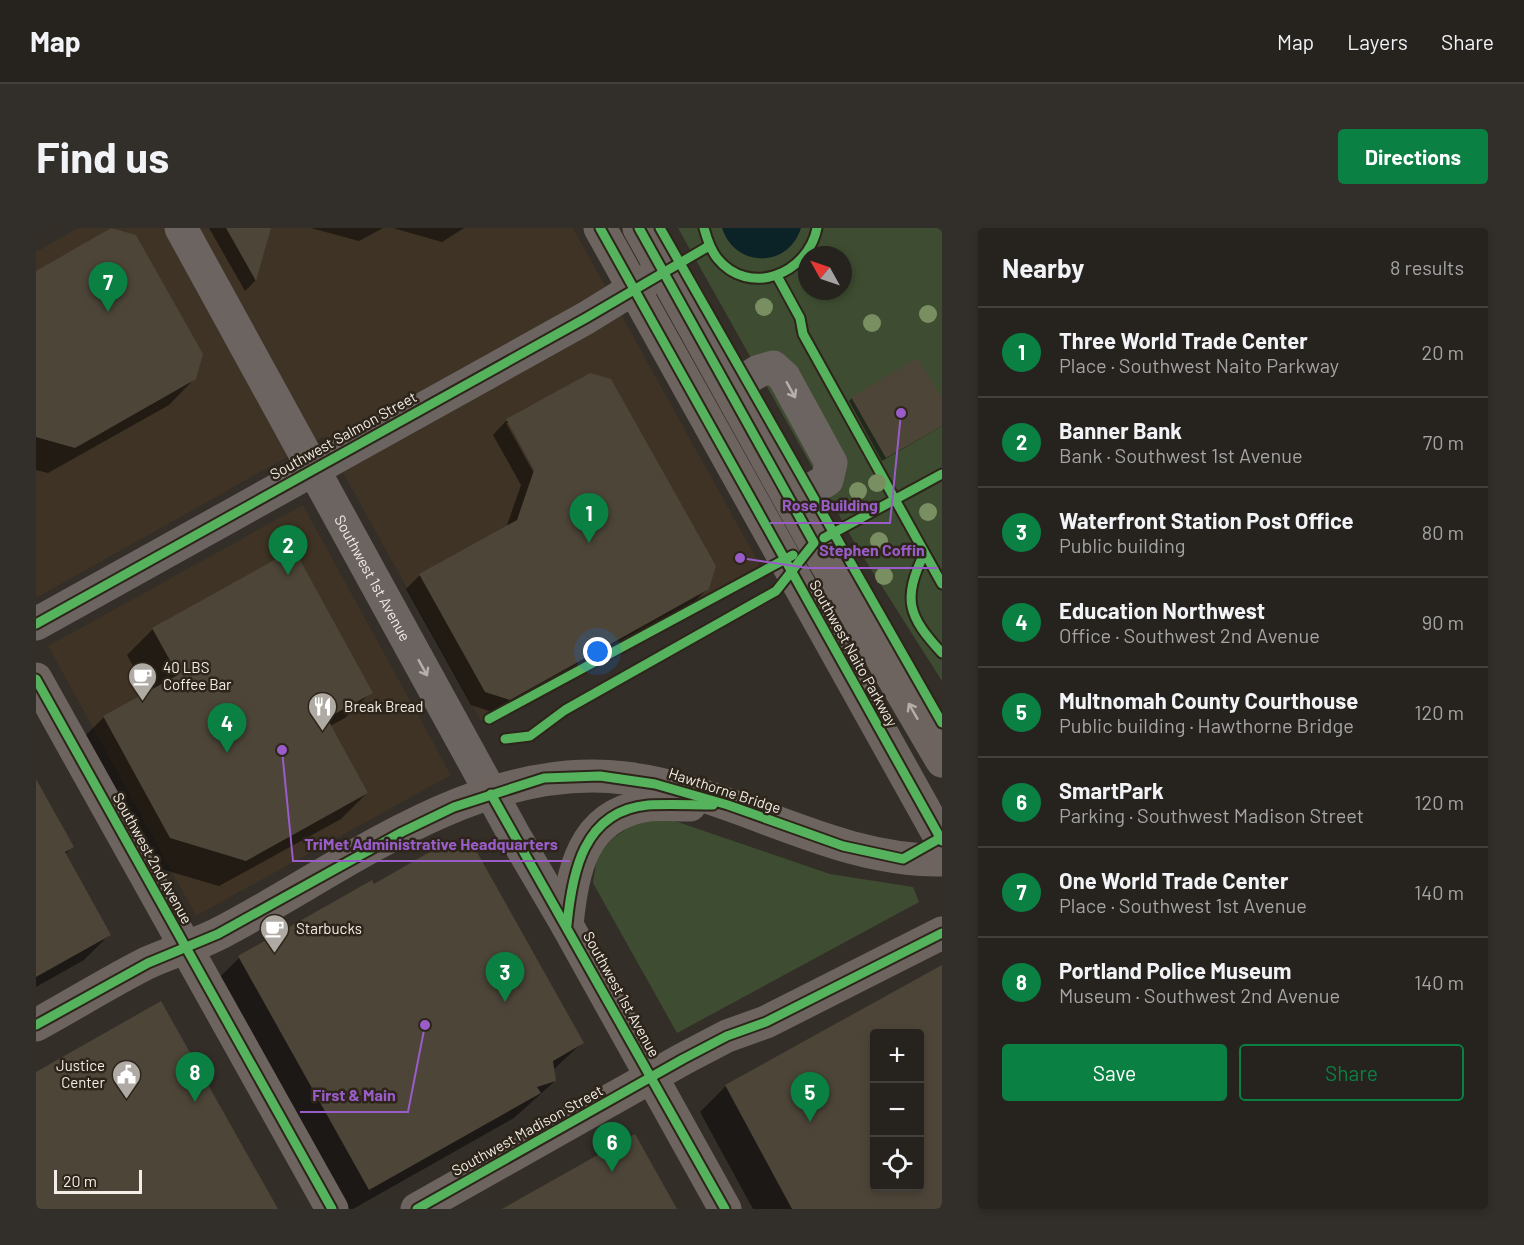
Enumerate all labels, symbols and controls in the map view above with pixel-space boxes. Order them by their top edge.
text: Map [30,24,81,58]
text: Map [1277,29,1314,54]
text: Layers [1347,29,1408,54]
text: Share [1441,29,1494,54]
button: Directions [1338,129,1488,184]
text: Find us [36,131,169,181]
north arrow [798,246,852,300]
text: Nearby [1002,252,1084,283]
text: 8 results [1390,255,1464,279]
pin: 7 [88,262,128,312]
text: Three World Trade Center [1059,327,1308,353]
text: 1 [1018,340,1025,364]
text: 20 m [1421,340,1464,364]
text: Place · Southwest Naito Parkway [1059,353,1339,377]
one-way arrow [786,381,797,399]
street label: Southwest Salmon Street [267,387,419,483]
text: Banner Bank [1059,417,1182,443]
text: 2 [1016,430,1027,454]
text: 70 m [1423,430,1464,454]
text: Bank · Southwest 1st Avenue [1059,443,1303,467]
callout: Rose Building [770,489,890,523]
pin: 1 [570,494,608,543]
text: Rose Building [782,495,878,514]
text: Waterfront Station Post Office [1059,507,1354,533]
street label: Southwest 1st Avenue [331,512,415,644]
text: 3 [1016,520,1027,544]
text: 80 m [1422,520,1464,544]
pin: 2 [268,526,308,575]
text: Public building [1059,533,1185,557]
callout: Stephen Coffin [808,534,937,568]
text: Stephen Coffin [819,540,925,559]
street label: Southwest Naito Parkway [806,576,902,730]
text: Education Northwest [1059,597,1265,623]
text: 4 [1015,610,1028,634]
text: 90 m [1422,610,1464,634]
text: Office · Southwest 2nd Avenue [1059,623,1320,647]
your location [583,637,612,666]
place label: 40 LBS Coffee Bar [163,658,232,693]
one-way arrow [418,658,429,676]
cafe icon: 40 LBS Coffee Bar [126,660,158,702]
text: Multnomah County Courthouse [1059,687,1358,713]
restaurant icon: Break Bread [307,690,339,732]
place label: Break Bread [344,697,423,715]
text: 5 [1016,700,1027,724]
text: 120 m [1414,700,1464,724]
one-way arrow [906,703,918,720]
pin: 4 [208,704,246,753]
text: Public building · Hawthorne Bridge [1059,713,1354,737]
street label: Hawthorne Bridge [667,763,783,817]
text: SmartPark [1059,777,1164,803]
street label: Southwest 2nd Avenue [109,789,197,927]
text: 6 [1016,790,1027,814]
text: 120 m [1414,790,1464,814]
text: Parking · Southwest Madison Street [1059,803,1364,827]
callout: TriMet Administrative Headquarters [293,827,570,861]
text: TriMet Administrative Headquarters [304,834,558,853]
text: One World Trade Center [1059,867,1288,893]
text: 7 [1017,880,1026,904]
text: 140 m [1414,880,1464,904]
text: Place · Southwest 1st Avenue [1059,893,1307,917]
cafe icon: Starbucks [259,912,291,954]
place label: Starbucks [296,919,362,937]
street label: Southwest 1st Avenue [580,928,664,1060]
pin: 3 [486,952,524,1002]
text: Portland Police Museum [1059,957,1291,983]
text: 8 [1016,970,1027,994]
text: 140 m [1414,970,1464,994]
text: Museum · Southwest 2nd Avenue [1059,983,1340,1007]
map controls [870,1029,924,1191]
button: + [870,1029,924,1083]
button: Save [1002,1044,1227,1101]
button: Share [1239,1044,1464,1101]
pin: 8 [176,1052,214,1102]
place label: Justice Center [56,1056,106,1091]
public building icon: Justice Center [110,1058,142,1100]
pin: 5 [790,1072,830,1122]
callout: First & Main [300,1078,408,1112]
street label: Southwest Madison Street [448,1081,606,1179]
button: − [870,1083,924,1137]
text: First & Main [312,1085,396,1104]
pin: 6 [592,1122,632,1172]
button: locate [870,1137,924,1191]
scale bar [54,1167,142,1194]
text: 20 m [63,1171,97,1190]

